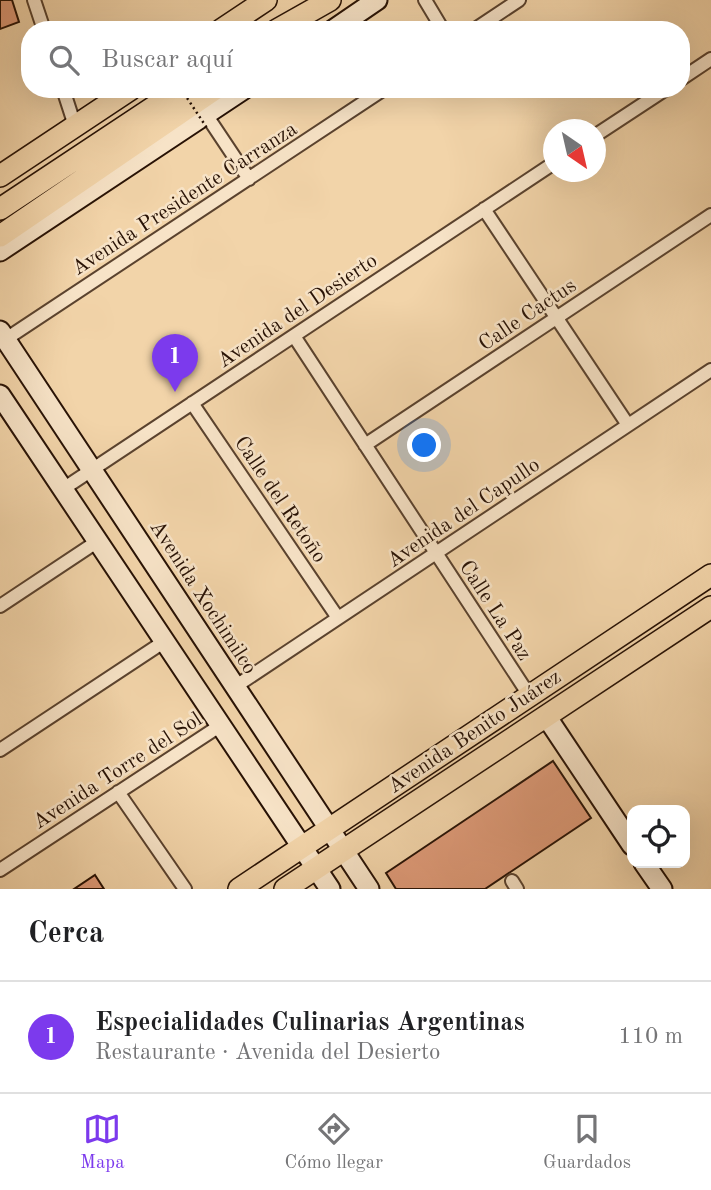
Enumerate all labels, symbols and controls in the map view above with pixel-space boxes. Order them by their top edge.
search box [21,21,690,98]
icon: search [45,41,83,79]
text: Buscar aquí [101,47,233,73]
street label: Avenida Presidente Carranza [68,119,301,280]
north arrow [543,119,606,182]
street label: Avenida del Desierto [214,250,382,372]
street label: Calle Cactus [475,275,580,355]
pin: 1 [152,334,198,392]
your location [407,428,441,462]
street label: Calle del Retoño [230,433,330,567]
street label: Avenida del Capullo [384,454,544,572]
street label: Avenida Xochimilco [145,517,260,678]
street label: Calle La Paz [455,557,535,665]
street label: Avenida Benito Juárez [384,667,565,798]
street label: Avenida Torre del Sol [30,709,206,834]
map controls [627,805,690,868]
button: locate [627,805,690,868]
text: Cerca [28,919,104,949]
text: Especialidades Culinarias Argentinas [95,1010,525,1036]
text: 1 [44,1025,58,1048]
text: 110 m [618,1025,683,1048]
text: Restaurante · Avenida del Desierto [95,1041,441,1064]
tab: Mapa [80,1110,125,1175]
tab: Cómo llegar [285,1110,383,1175]
tab: Guardados [543,1110,631,1175]

